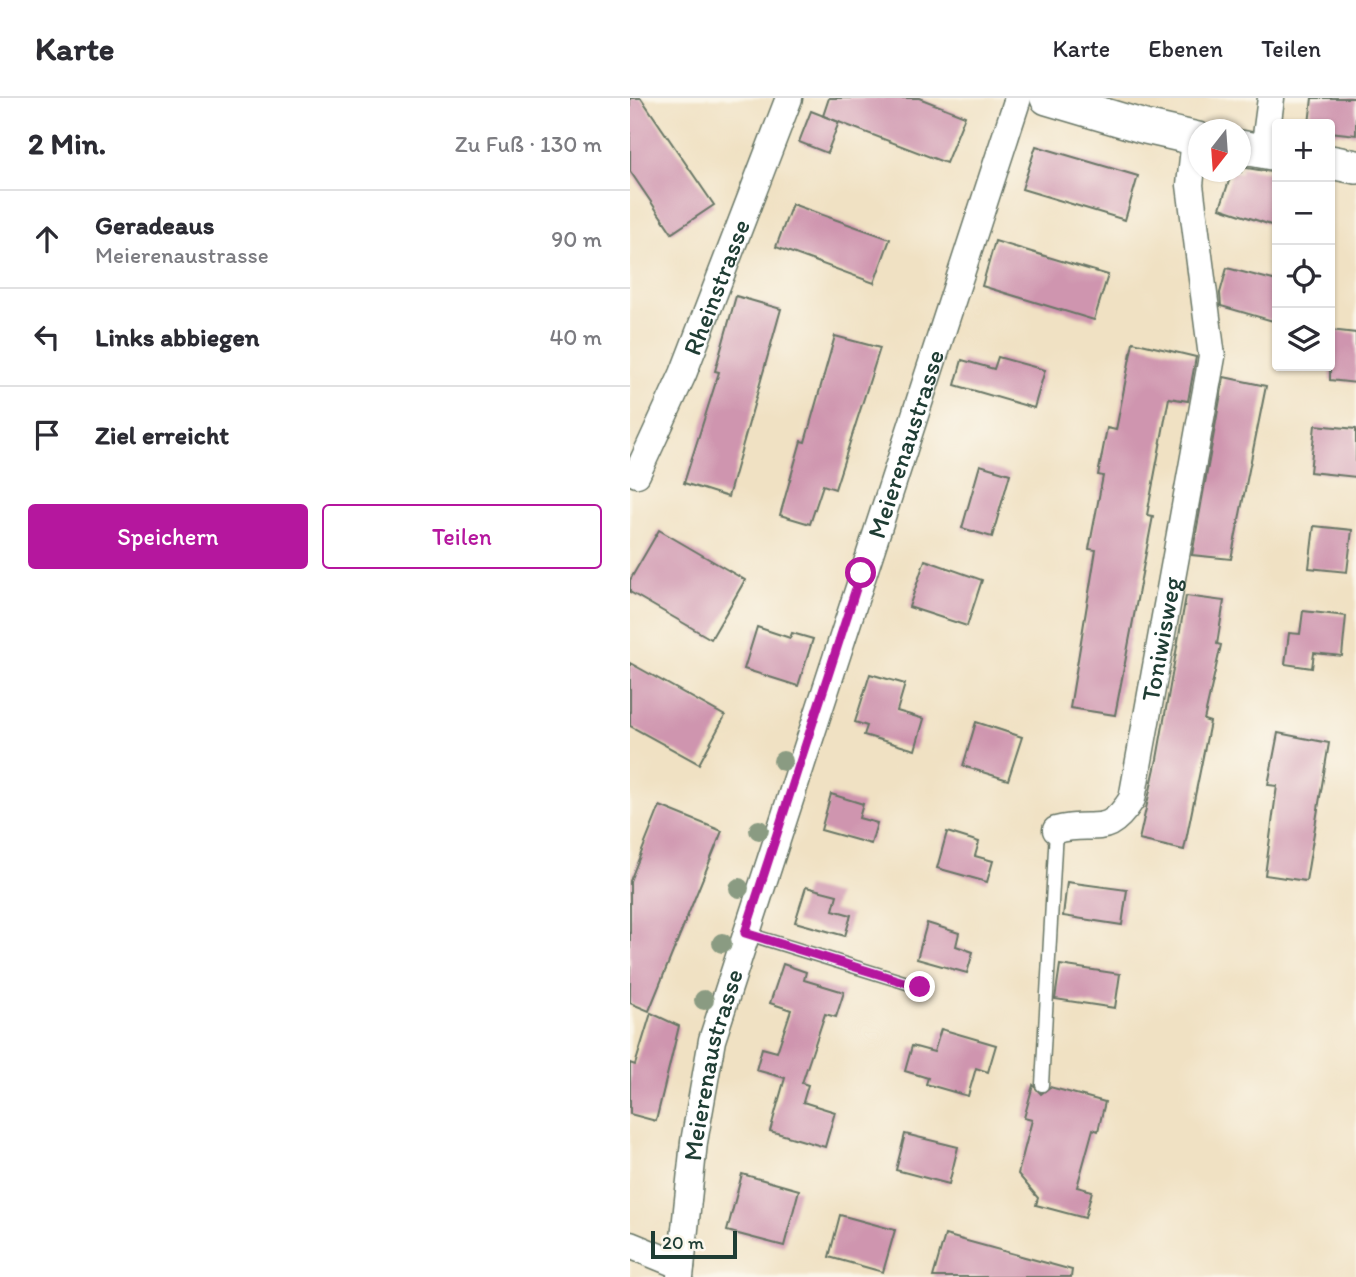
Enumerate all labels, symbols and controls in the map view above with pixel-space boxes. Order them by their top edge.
text: Karte [35,29,114,68]
text: Karte [1052,34,1110,63]
text: Ebenen [1148,34,1223,63]
text: Teilen [1261,34,1321,63]
north arrow [1188,119,1251,182]
map controls [1272,119,1335,371]
button: + [1272,119,1335,182]
text: 2 Min. [28,125,106,162]
text: Zu Fuß · 130 m [455,130,602,158]
button: − [1272,182,1335,245]
text: Geradeaus [95,209,214,241]
street label: Rheinstrasse [676,215,757,360]
icon: ahead [28,220,66,258]
text: 90 m [551,225,602,253]
text: Meierenaustrasse [95,241,269,269]
button: locate [1272,245,1335,308]
button: layers [1272,308,1335,371]
icon: left [28,318,66,356]
text: Links abbiegen [95,321,260,353]
text: 40 m [549,323,602,351]
street label: Meierenaustrasse [860,346,951,542]
icon: arrive [28,416,66,454]
text: Ziel erreicht [95,419,229,451]
button: Speichern [28,504,308,569]
button: Teilen [322,504,602,569]
route start [845,557,876,588]
street label: Toniwisweg [1134,574,1188,704]
street label: Meierenaustrasse [676,965,750,1162]
route end [904,971,935,1002]
scale bar [651,1228,737,1260]
text: 20 m [662,1231,704,1254]

